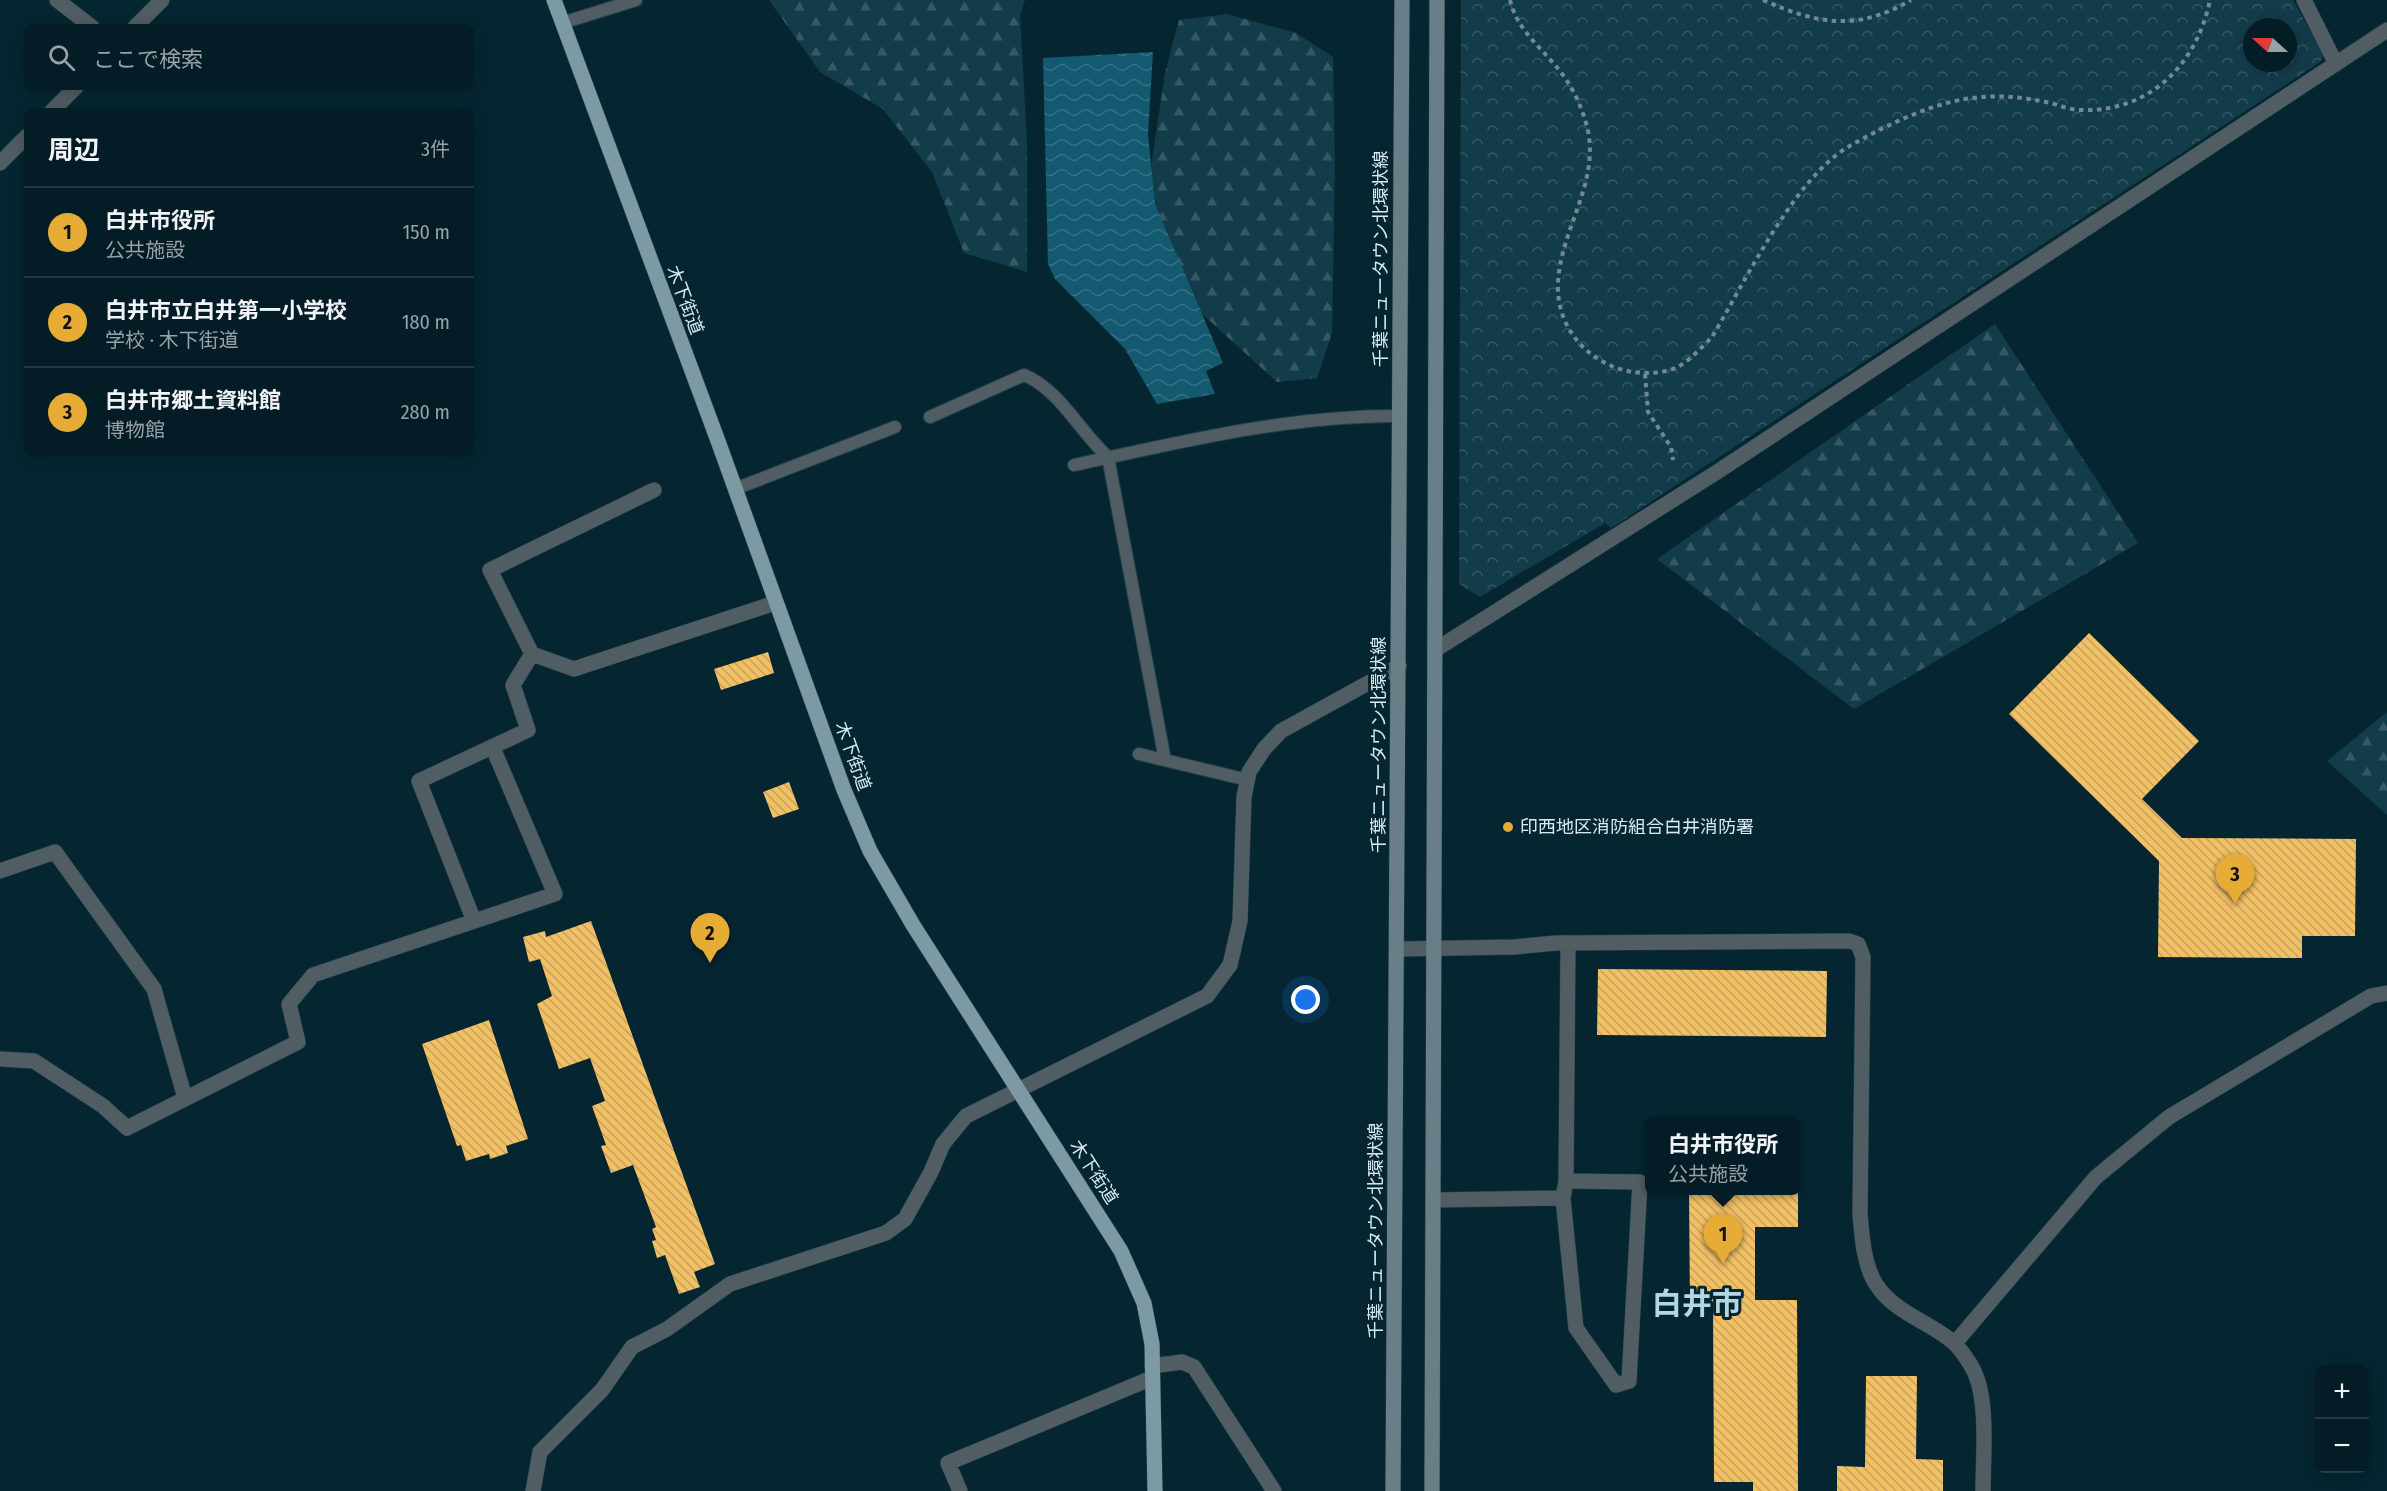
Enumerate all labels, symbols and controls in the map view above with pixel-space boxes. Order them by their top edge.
north arrow [2243,18,2297,72]
search box [24,24,474,90]
icon: search [45,41,78,74]
text: ここで検索 [93,46,203,73]
text: 周辺 [48,135,100,166]
text: 3件 [421,137,450,161]
street label: 千葉ニュータウン北環状線 [1370,151,1392,367]
text: 白井市役所 [105,207,215,234]
text: 1 [63,220,72,244]
text: 150 m [403,220,450,244]
text: 公共施設 [105,238,185,262]
street label: 木下街道 [662,262,708,338]
text: 白井市立白井第一小学校 [105,297,347,324]
text: 2 [63,310,72,334]
text: 180 m [402,310,450,334]
text: 学校 · 木下街道 [105,328,239,352]
text: 白井市郷土資料館 [105,387,281,414]
text: 3 [63,400,72,424]
text: 280 m [401,400,450,424]
text: 博物館 [105,418,165,442]
street label: 千葉ニュータウン北環状線 [1368,637,1390,853]
street label: 木下街道 [830,718,876,794]
place label: 印西地区消防組合白井消防署 [1520,816,1754,838]
marker: 印西地区消防組合白井消防署 [1501,820,1515,834]
pin: 3 [2216,854,2254,904]
pin: 2 [690,914,730,963]
your location [1291,985,1320,1014]
popup [1645,1117,1801,1195]
street label: 千葉ニュータウン北環状線 [1365,1123,1387,1339]
text: 白井市役所 [1668,1131,1778,1158]
street label: 木下街道 [1065,1136,1123,1208]
text: 公共施設 [1668,1162,1748,1186]
pin: 1 [1704,1214,1742,1264]
district label: 白井市 [1652,1286,1742,1322]
map controls [2315,1365,2369,1473]
button: + [2315,1365,2369,1419]
button: − [2315,1419,2369,1473]

